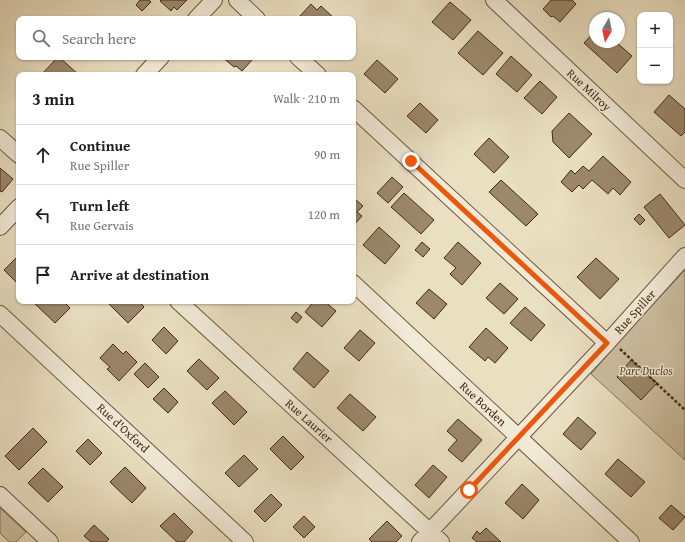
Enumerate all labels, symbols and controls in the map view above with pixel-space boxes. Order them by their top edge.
north arrow [589,12,625,48]
map controls [637,12,673,84]
button: + [637,12,673,48]
search box [16,16,356,60]
icon: search [30,27,52,49]
text: Search here [62,28,136,49]
button: − [637,48,673,84]
street label: Rue Milroy [563,65,615,115]
text: 3 min [32,86,74,111]
text: Walk · 210 m [273,89,340,108]
text: Continue [70,135,131,156]
icon: ahead [32,144,54,166]
text: 90 m [314,145,340,164]
route end [402,152,420,170]
text: Rue Spiller [70,156,129,175]
text: Turn left [70,195,129,216]
icon: left [32,204,54,226]
text: 120 m [308,205,340,224]
text: Rue Gervais [70,216,134,235]
icon: arrive [32,264,54,286]
text: Arrive at destination [70,264,209,285]
street label: Rue Spiller [610,286,659,338]
park label: Parc Duclos [619,362,673,379]
street label: Rue Borden [456,378,511,430]
street label: Rue Laurier [282,395,337,447]
street label: Rue d'Oxford [93,399,154,457]
route start [460,481,478,499]

